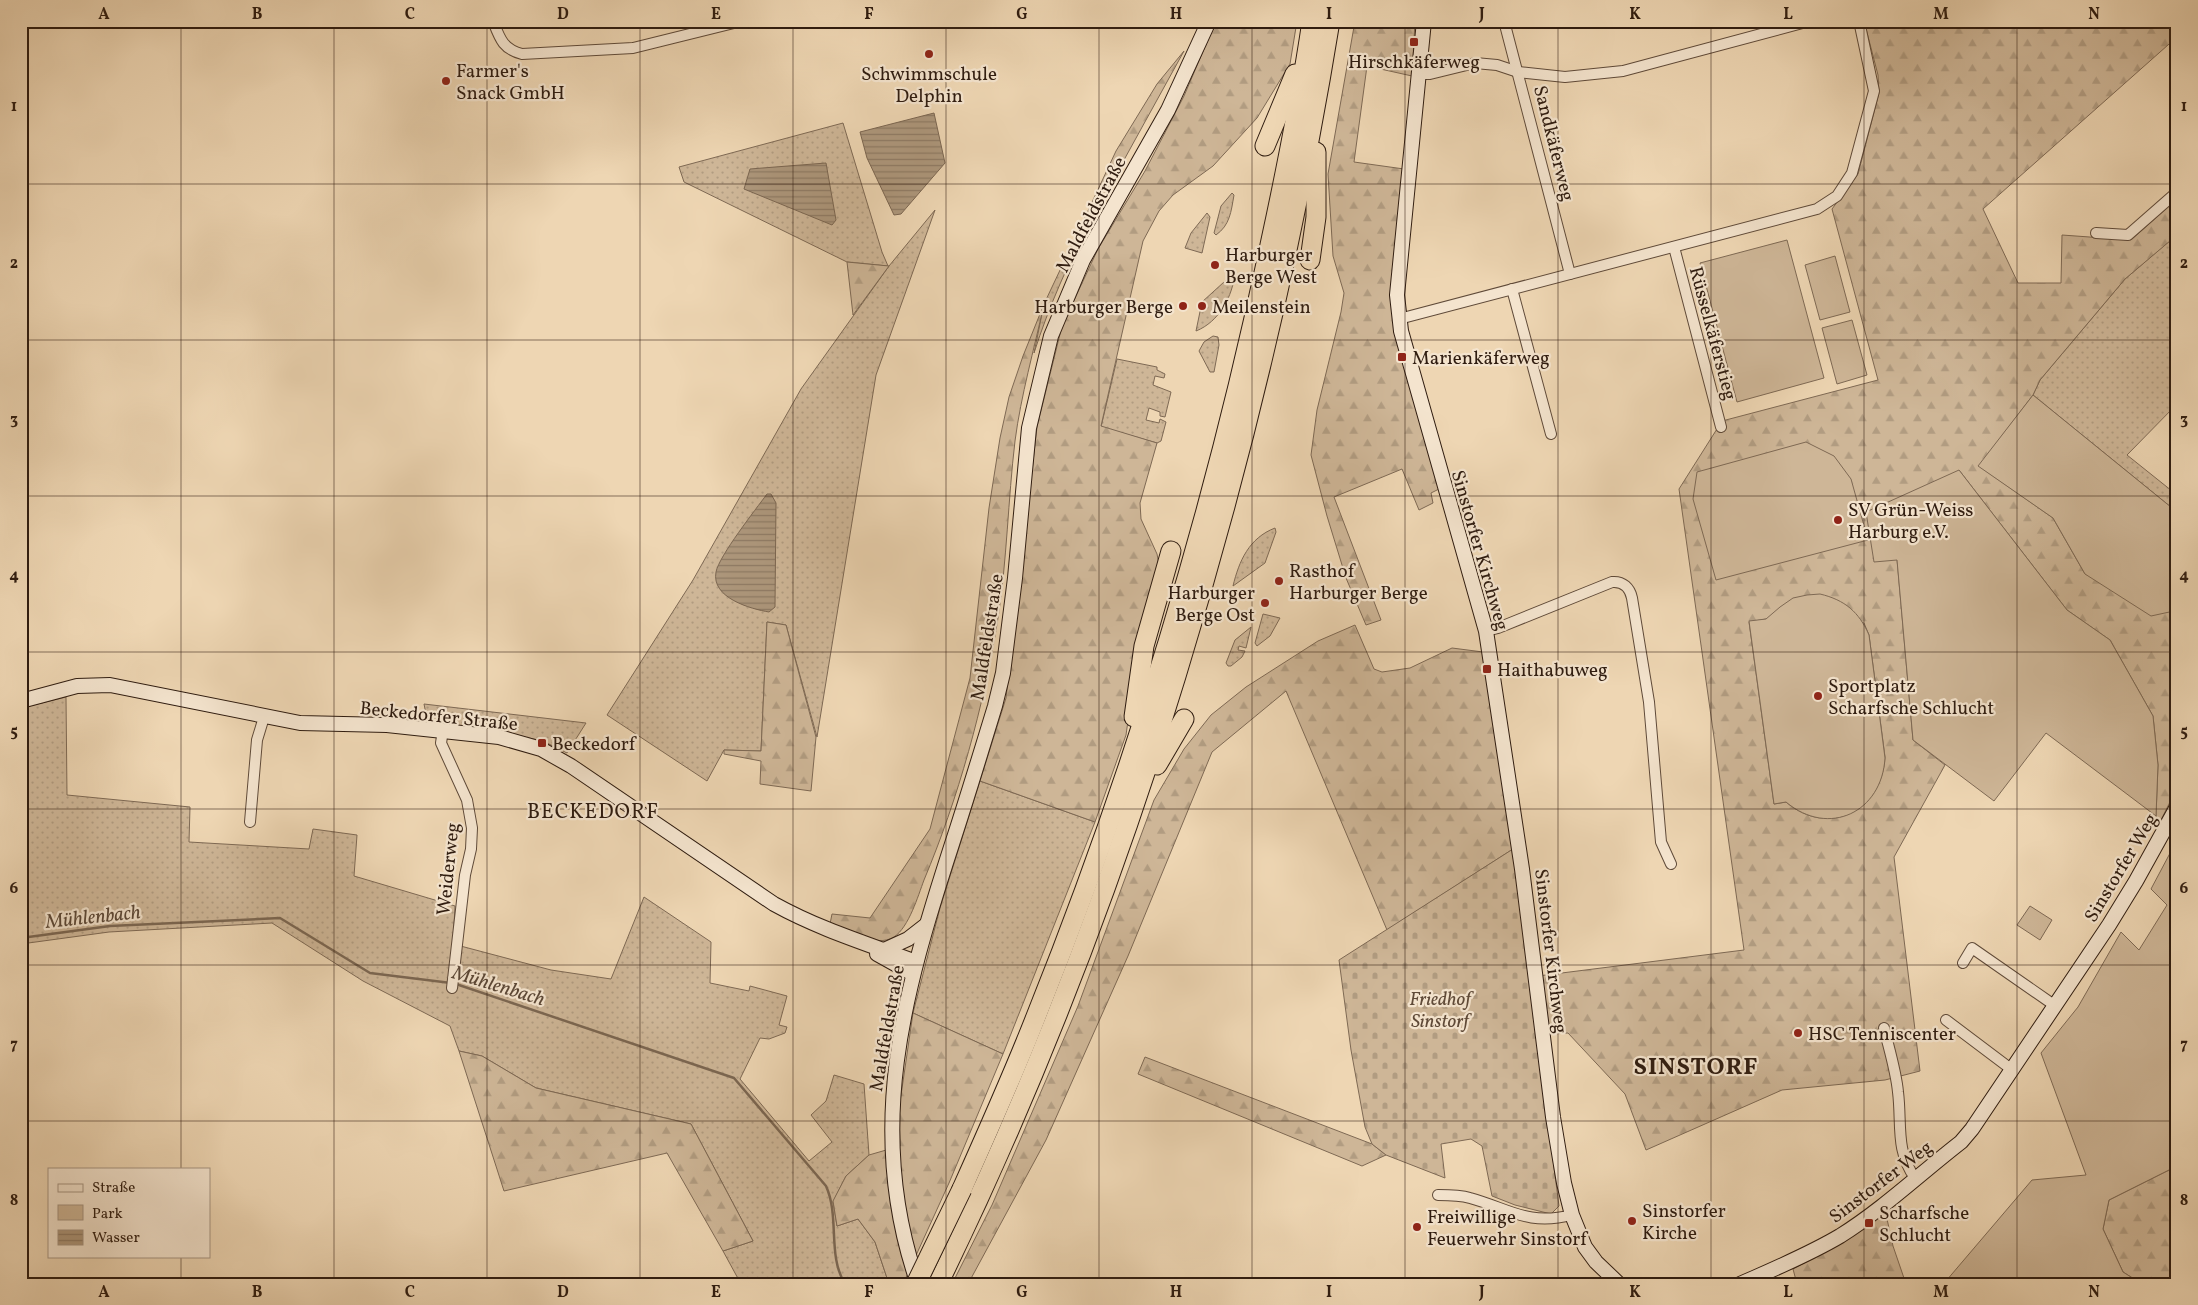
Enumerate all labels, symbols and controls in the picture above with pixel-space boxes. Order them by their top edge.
text: A [98,4,110,26]
text: B [252,4,263,26]
text: C [405,4,415,26]
text: D [557,4,569,26]
text: E [711,4,721,26]
text: F [864,4,874,26]
text: G [1016,4,1028,26]
text: H [1170,4,1182,26]
text: I [1326,4,1332,26]
text: J [1478,4,1485,26]
text: K [1629,4,1641,26]
text: L [1783,4,1793,26]
text: M [1933,4,1949,26]
text: N [2088,4,2100,26]
marker: Hirschkäferweg [1408,36,1420,48]
marker: Schwimmschule Delphin [923,48,935,60]
place label: Hirschkäferweg [1348,50,1480,76]
place label: Farmer's Snack GmbH [456,59,565,107]
place label: Schwimmschule Delphin [861,62,997,110]
marker: Farmer's Snack GmbH [440,75,452,87]
street label: Sandkäferweg [1526,83,1580,204]
text: 1 [11,96,17,118]
text: 1 [2181,96,2187,118]
street label: Maldfeldstraße [1050,152,1133,278]
place label: Harburger Berge West [1225,243,1317,291]
text: 2 [10,253,18,275]
text: 2 [2180,253,2188,275]
marker: Harburger Berge West [1209,259,1221,271]
street label: Rüsselkäferstieg [1682,264,1742,403]
place label: Harburger Berge [1034,295,1173,321]
place label: Meilenstein [1212,295,1311,321]
marker: Harburger Berge [1177,300,1189,312]
marker: Meilenstein [1196,300,1208,312]
place label: Marienkäferweg [1412,346,1550,372]
marker: Marienkäferweg [1396,351,1408,363]
text: 3 [10,409,18,431]
text: 3 [2180,409,2188,431]
street label: Sinstorfer Kirchweg [1444,467,1514,634]
place label: SV Grün-Weiss Harburg e.V. [1848,498,1973,546]
marker: SV Grün-Weiss Harburg e.V. [1832,514,1844,526]
place label: Rasthof Harburger Berge [1289,559,1428,607]
text: 4 [9,565,19,587]
text: 4 [2179,565,2189,587]
street label: Maldfeldstraße [965,572,1011,703]
marker: Rasthof Harburger Berge [1273,575,1285,587]
place label: Harburger Berge Ost [1168,581,1255,629]
marker: Harburger Berge Ost [1259,597,1271,609]
place label: Haithabuweg [1497,658,1608,684]
marker: Haithabuweg [1481,663,1493,675]
place label: Sportplatz Scharfsche Schlucht [1828,674,1995,722]
marker: Sportplatz Scharfsche Schlucht [1812,690,1824,702]
street label: Beckedorfer Straße [358,696,519,738]
text: 5 [10,721,18,743]
text: 5 [2180,721,2188,743]
place label: Beckedorf [552,732,637,758]
marker: Beckedorf [536,737,548,749]
district label: BECKEDORF [527,798,659,827]
street label: Sinstorfer Weg [2079,809,2165,928]
street label: Weiderweg [431,822,467,917]
street label: Sinstorfer Kirchweg [1527,867,1573,1035]
text: 6 [10,878,19,900]
text: 6 [2180,878,2189,900]
water label: Mühlenbach [43,899,142,937]
water label: Mühlenbach [448,959,548,1014]
street label: Maldfeldstraße [864,963,912,1094]
park label: Friedhof Sinstorf [1409,987,1474,1035]
place label: HSC Tenniscenter [1808,1022,1956,1048]
marker: HSC Tenniscenter [1792,1027,1804,1039]
text: 7 [10,1034,18,1056]
text: 7 [2180,1034,2188,1056]
district label: SINSTORF [1634,1051,1759,1085]
street label: Sinstorfer Weg [1824,1135,1938,1230]
legend [48,1168,210,1258]
text: Straße [92,1178,135,1199]
text: 8 [10,1190,18,1212]
text: 8 [2180,1190,2188,1212]
place label: Sinstorfer Kirche [1642,1199,1726,1247]
place label: Scharfsche Schlucht [1879,1201,1969,1249]
text: Park [92,1204,123,1225]
place label: Freiwillige Feuerwehr Sinstorf [1427,1205,1588,1253]
marker: Sinstorfer Kirche [1626,1215,1638,1227]
marker: Scharfsche Schlucht [1863,1217,1875,1229]
marker: Freiwillige Feuerwehr Sinstorf [1411,1221,1423,1233]
text: Wasser [92,1228,140,1249]
text: A [98,1282,110,1304]
text: B [252,1282,263,1304]
text: C [405,1282,415,1304]
text: D [557,1282,569,1304]
text: E [711,1282,721,1304]
text: F [864,1282,874,1304]
text: G [1016,1282,1028,1304]
text: H [1170,1282,1182,1304]
text: I [1326,1282,1332,1304]
text: J [1478,1282,1485,1304]
text: K [1629,1282,1641,1304]
text: L [1783,1282,1793,1304]
text: M [1933,1282,1949,1304]
text: N [2088,1282,2100,1304]

